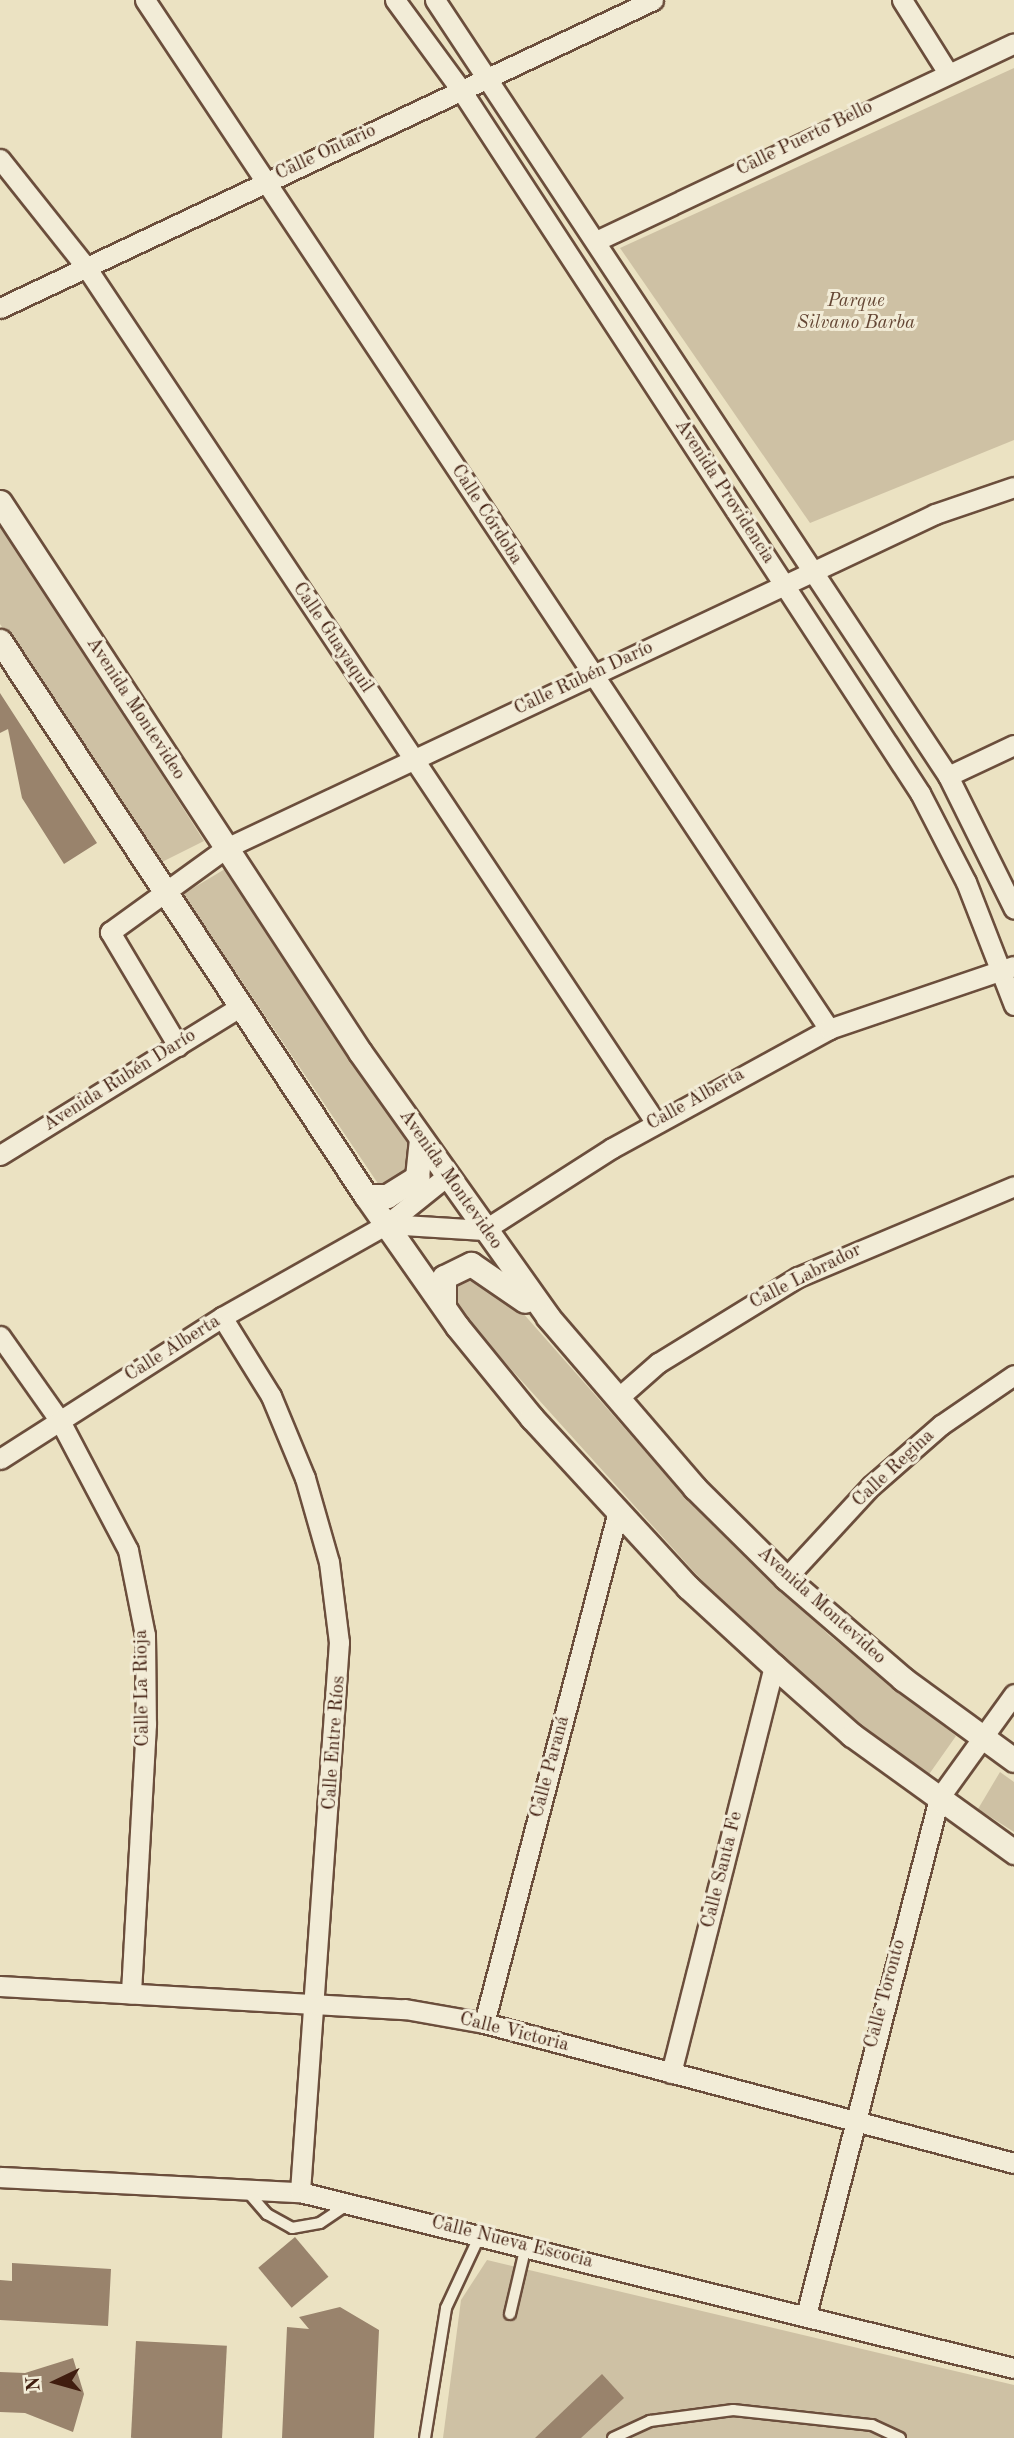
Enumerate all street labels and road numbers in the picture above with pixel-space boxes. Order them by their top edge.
street label: Calle Puerto Bello [733,96,877,182]
street label: Calle Ontario [272,120,380,186]
street label: Avenida Providencia [669,416,779,568]
street label: Calle Córdoba [445,461,527,569]
street label: Calle Guayaquil [287,579,377,697]
street label: Avenida Montevideo [80,633,190,785]
street label: Calle Rubén Darío [511,637,657,721]
street label: Avenida Rubén Darío [40,1025,200,1137]
street label: Calle Alberta [643,1064,749,1136]
street label: Avenida Montevideo [393,1106,507,1254]
street label: Calle Labrador [746,1239,866,1315]
street label: Calle Alberta [121,1311,225,1387]
street label: Calle Regina [848,1425,940,1513]
street label: Avenida Montevideo [752,1542,890,1670]
street label: Calle La Rioja [131,1629,155,1747]
street label: Calle Entre Ríos [319,1675,351,1811]
street label: Calle Paraná [526,1713,576,1821]
street label: Calle Santa Fe [697,1809,749,1931]
street label: Calle Toronto [861,1937,911,2051]
street label: Calle Victoria [457,2008,571,2058]
street label: Calle Nueva Escocia [429,2212,595,2274]

